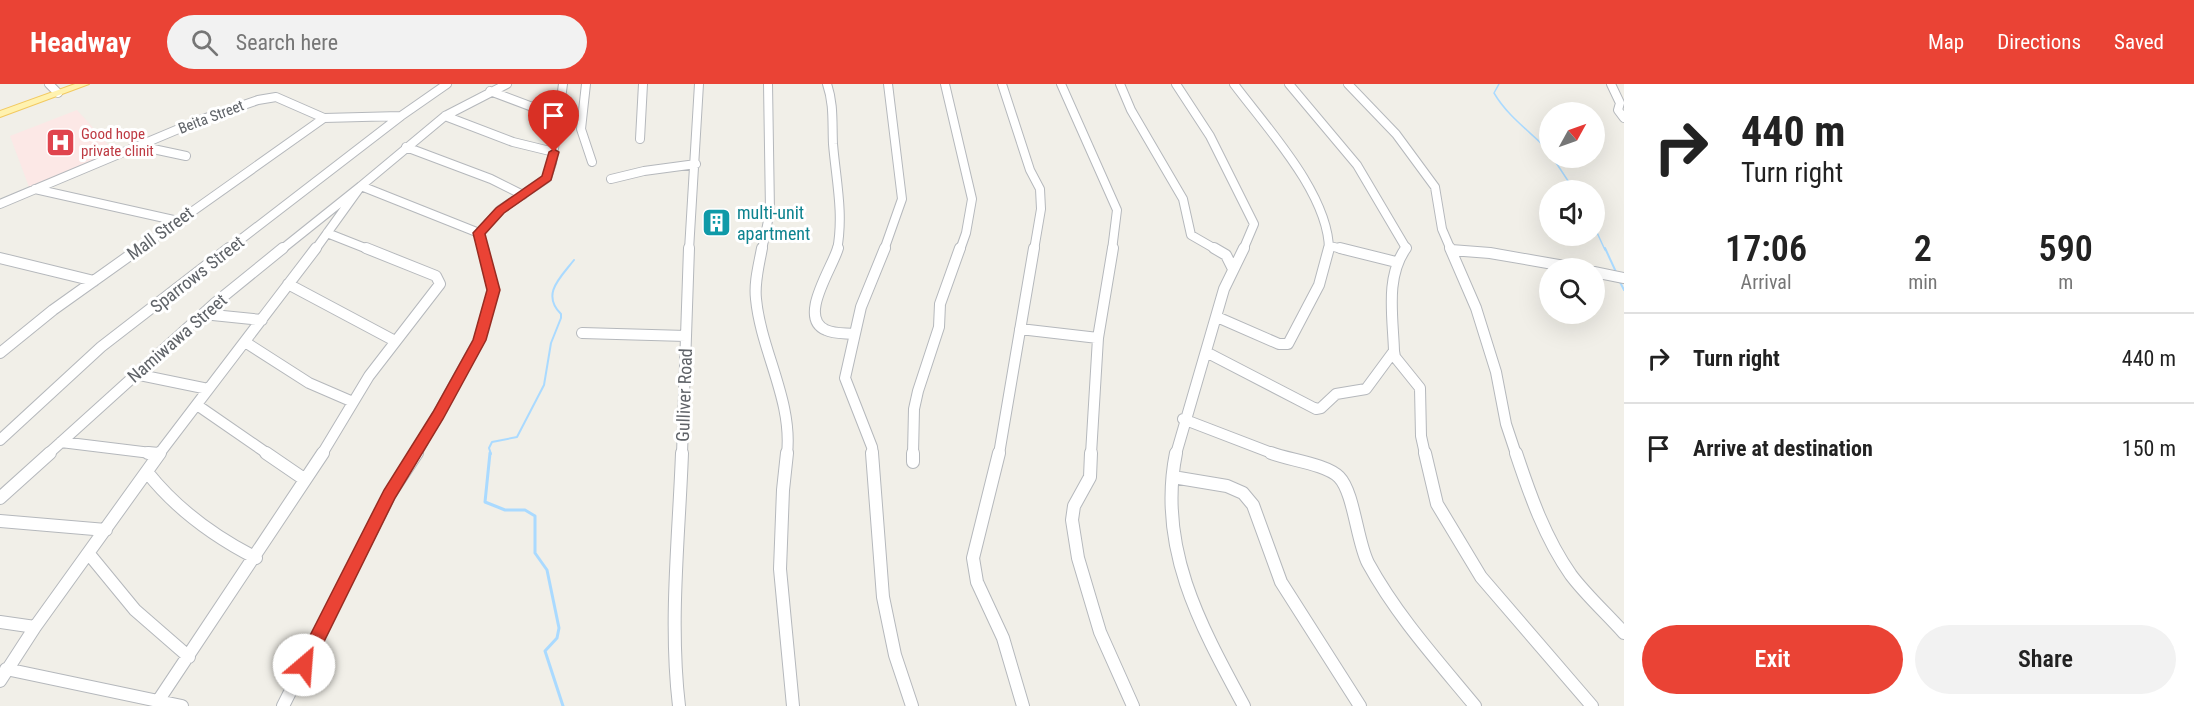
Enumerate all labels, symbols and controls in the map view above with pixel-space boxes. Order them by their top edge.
search box [167,15,587,69]
text: Headway [30,26,131,59]
icon: search [188,26,221,59]
text: Search here [236,30,338,55]
text: Map [1928,30,1964,54]
text: Directions [1997,30,2081,54]
text: Saved [2114,30,2164,54]
pin [528,90,579,152]
street label: Beita Street [176,96,246,138]
icon: arrive [537,99,570,132]
north arrow [1539,102,1605,168]
map controls [1539,102,1605,324]
text: 440 m [1741,107,1846,156]
icon: right [1642,108,1720,186]
place label: Good hope private clinit [81,125,154,160]
hospital icon: Good hope private clinit [44,127,76,159]
text: Turn right [1741,157,1843,189]
button: sound [1539,180,1605,246]
street label: Mall Street [123,202,197,264]
place label: multi-unit apartment [737,202,810,244]
building icon: multi-unit apartment [700,206,732,238]
text: 17:06 [1725,228,1807,270]
text: 2 [1914,228,1932,270]
text: 590 [2039,228,2093,270]
street label: Sparrows Street [146,231,248,317]
button: search [1539,258,1605,324]
text: Arrival [1741,270,1792,294]
text: min [1908,270,1937,294]
text: m [2058,270,2073,294]
street label: Namiwawa Street [123,289,231,387]
icon: right [1642,342,1675,375]
text: Turn right [1693,346,1780,371]
text: 440 m [2122,346,2176,371]
street label: Gulliver Road [672,348,696,442]
icon: arrive [1642,432,1675,465]
text: Arrive at destination [1693,436,1873,461]
text: 150 m [2122,436,2176,461]
button: Exit [1642,625,1903,694]
button: Share [1915,625,2176,694]
position arrow [272,633,336,697]

